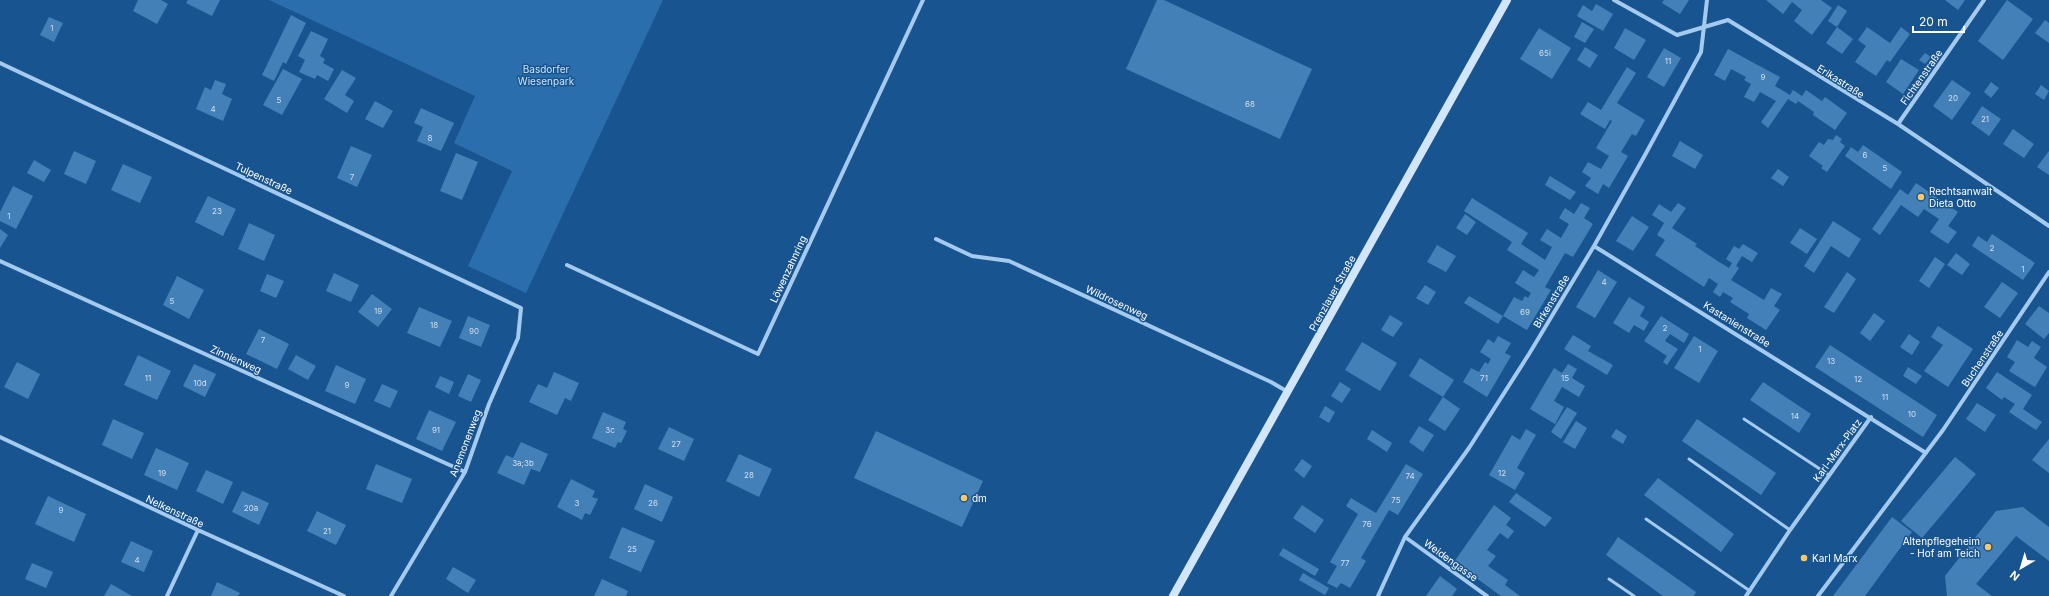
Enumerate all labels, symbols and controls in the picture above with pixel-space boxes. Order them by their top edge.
scale bar [1913,8,1964,34]
text: 20 m [1919,14,1948,29]
house number: 1 [50,23,54,33]
street label: Fichtenstraße [1898,47,1945,107]
house number: 65i [1539,48,1551,58]
house number: 11 [1665,56,1671,66]
street label: Erikastraße [1815,62,1867,100]
park label: Basdorfer Wiesenpark [518,63,575,87]
house number: 9 [1761,72,1766,82]
house number: 20 [1948,93,1958,103]
house number: 5 [277,95,282,105]
house number: 68 [1245,99,1255,109]
house number: 4 [210,104,216,114]
house number: 21 [1981,114,1989,124]
house number: 8 [428,133,433,143]
house number: 6 [1863,150,1868,160]
street label: Tulpenstraße [233,159,295,197]
house number: 5 [1883,163,1888,173]
house number: 7 [350,172,355,182]
place label: Rechtsanwalt Dieta Otto [1929,185,1993,209]
marker: Rechtsanwalt Dieta Otto [1916,192,1926,202]
house number: 23 [212,206,222,216]
house number: 1 [7,211,11,221]
street label: Löwenzahnring [767,234,809,304]
house number: 2 [1990,243,1995,253]
street label: Prenzlauer Straße [1306,253,1358,333]
house number: 1 [2021,264,2025,274]
street label: Birkenstraße [1530,272,1572,330]
house number: 4 [1601,277,1607,287]
street label: Wildrosenweg [1084,282,1150,322]
house number: 5 [170,296,175,306]
street label: Kastanienstraße [1701,299,1773,349]
house number: 19 [374,306,382,316]
house number: 69 [1520,307,1530,317]
house number: 18 [430,320,438,330]
house number: 2 [1663,323,1668,333]
house number: 90 [469,326,479,336]
street label: Buchenstraße [1959,327,2005,389]
house number: 7 [261,335,266,345]
street label: Zinnienweg [209,342,263,376]
house number: 1 [1698,344,1702,354]
house number: 13 [1827,356,1835,366]
house number: 11 [145,373,151,383]
house number: 71 [1480,373,1488,383]
house number: 15 [1561,373,1569,383]
house number: 12 [1854,374,1862,384]
house number: 10d [193,378,207,388]
house number: 9 [345,380,350,390]
house number: 11 [1882,392,1888,402]
street label: Anemonenweg [447,408,483,478]
house number: 10 [1908,409,1916,419]
house number: 14 [1791,411,1799,421]
street label: Karl-Marx-Platz [1810,416,1864,484]
house number: 91 [432,425,440,435]
house number: 3c [605,425,615,435]
house number: 27 [671,439,681,449]
house number: 3a;3b [512,458,534,468]
house number: 19 [158,468,166,478]
house number: 12 [1498,468,1506,478]
house number: 28 [744,470,754,480]
house number: 74 [1405,471,1415,481]
street label: Nelkenstraße [144,492,206,530]
place label: dm [972,492,987,504]
marker: dm [959,493,969,503]
house number: 75 [1391,495,1401,505]
house number: 3 [575,498,580,508]
house number: 26 [648,498,658,508]
house number: 20a [244,503,258,513]
house number: 9 [59,505,64,515]
house number: 76 [1362,519,1372,529]
house number: 21 [323,526,331,536]
place label: Altenpflegeheim - Hof am Teich [1903,535,1980,559]
street label: Weidengasse [1422,536,1480,584]
marker: Altenpflegeheim - Hof am Teich [1983,542,1993,552]
house number: 25 [627,544,637,554]
north arrow [2001,548,2041,588]
place label: Karl Marx [1812,552,1858,564]
marker: Karl Marx [1799,553,1809,563]
house number: 4 [134,555,140,565]
house number: 77 [1340,558,1350,568]
text: N [2007,568,2022,584]

